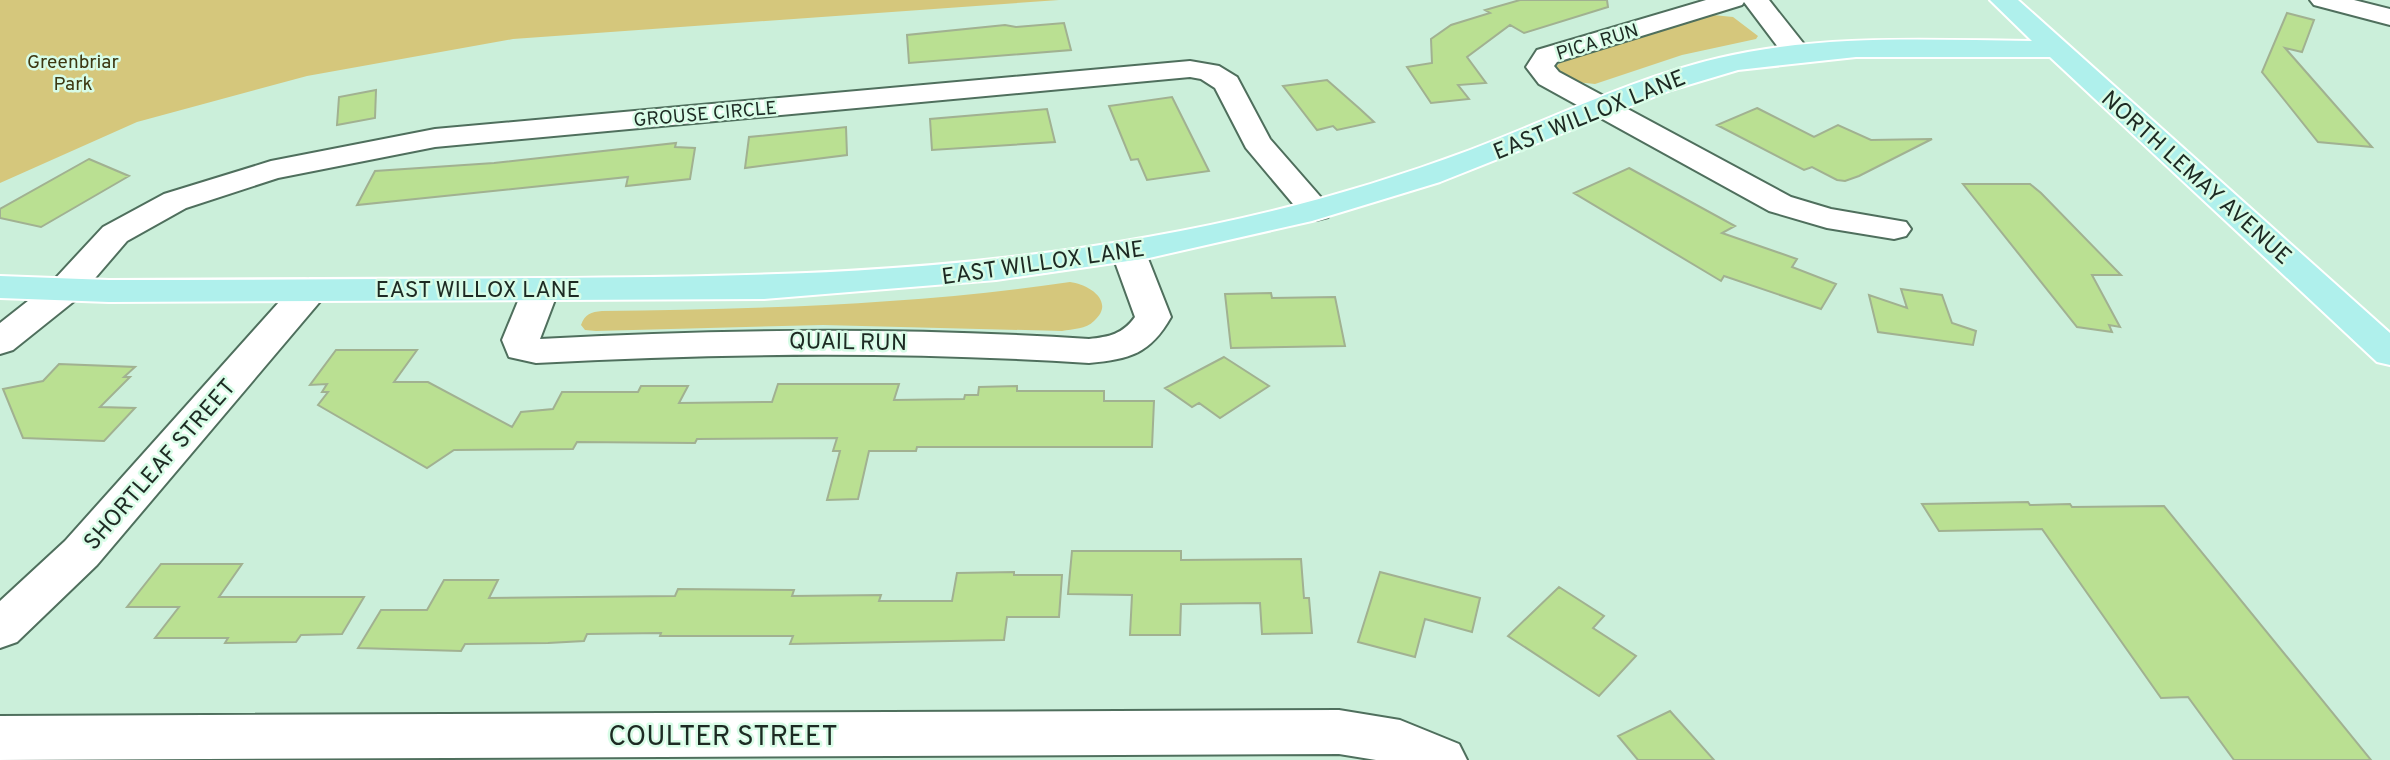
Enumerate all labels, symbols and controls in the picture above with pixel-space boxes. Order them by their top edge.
street label: PICA RUN [1554,19,1642,67]
park label: Greenbriar Park [27,51,120,97]
street label: EAST WILLOX LANE [1490,65,1690,168]
street label: NORTH LEMAY AVENUE [2094,86,2297,272]
street label: GROUSE CIRCLE [632,97,778,133]
street label: EAST WILLOX LANE [940,236,1147,293]
street label: EAST WILLOX LANE [376,277,580,306]
street label: QUAIL RUN [789,328,907,359]
street label: SHORTLEAF STREET [79,374,243,557]
street label: COULTER STREET [608,720,838,756]

